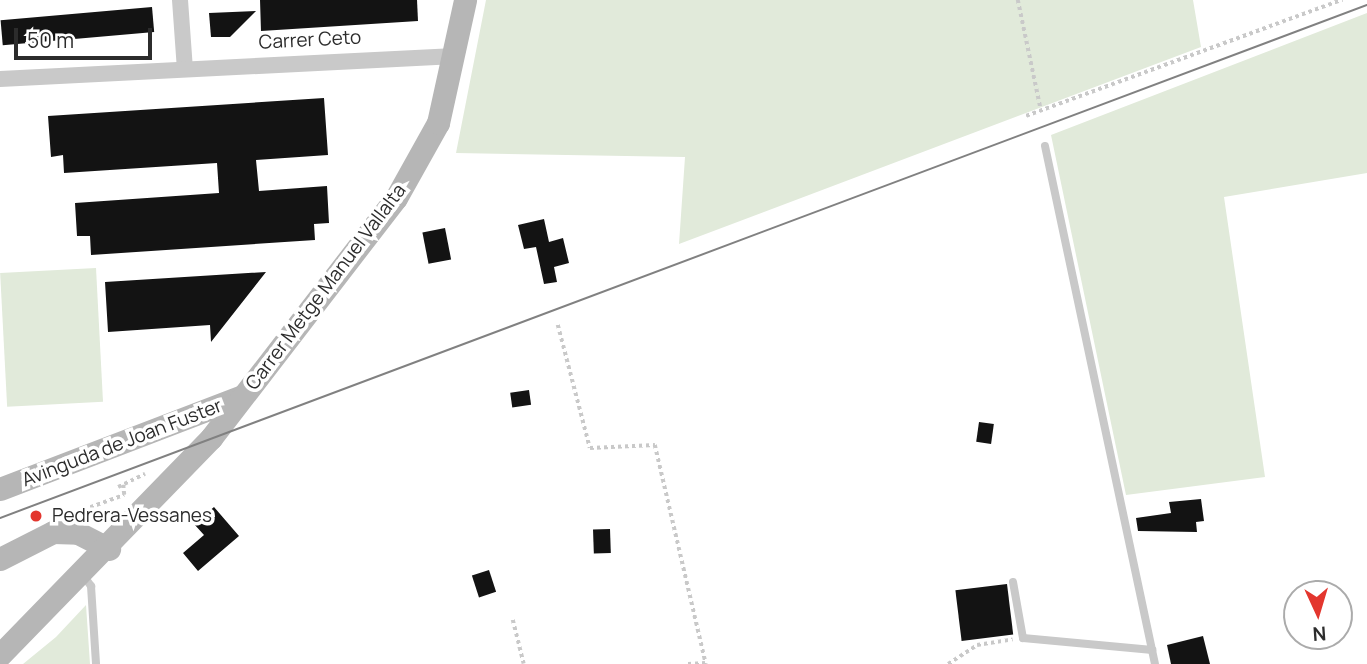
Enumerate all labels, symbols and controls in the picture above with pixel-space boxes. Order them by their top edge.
scale bar [18,14,156,58]
text: 50 m [27,26,74,54]
street label: Carrer Ceto [258,26,362,54]
street label: Carrer Metge Manuel Vallalta [241,180,411,394]
street label: Avinguda de Joan Fuster [19,394,225,492]
place label: Pedrera-Vessanes [52,505,212,527]
marker: Pedrera-Vessanes [26,506,46,526]
north arrow [1283,580,1353,650]
text: N [1312,621,1327,647]

